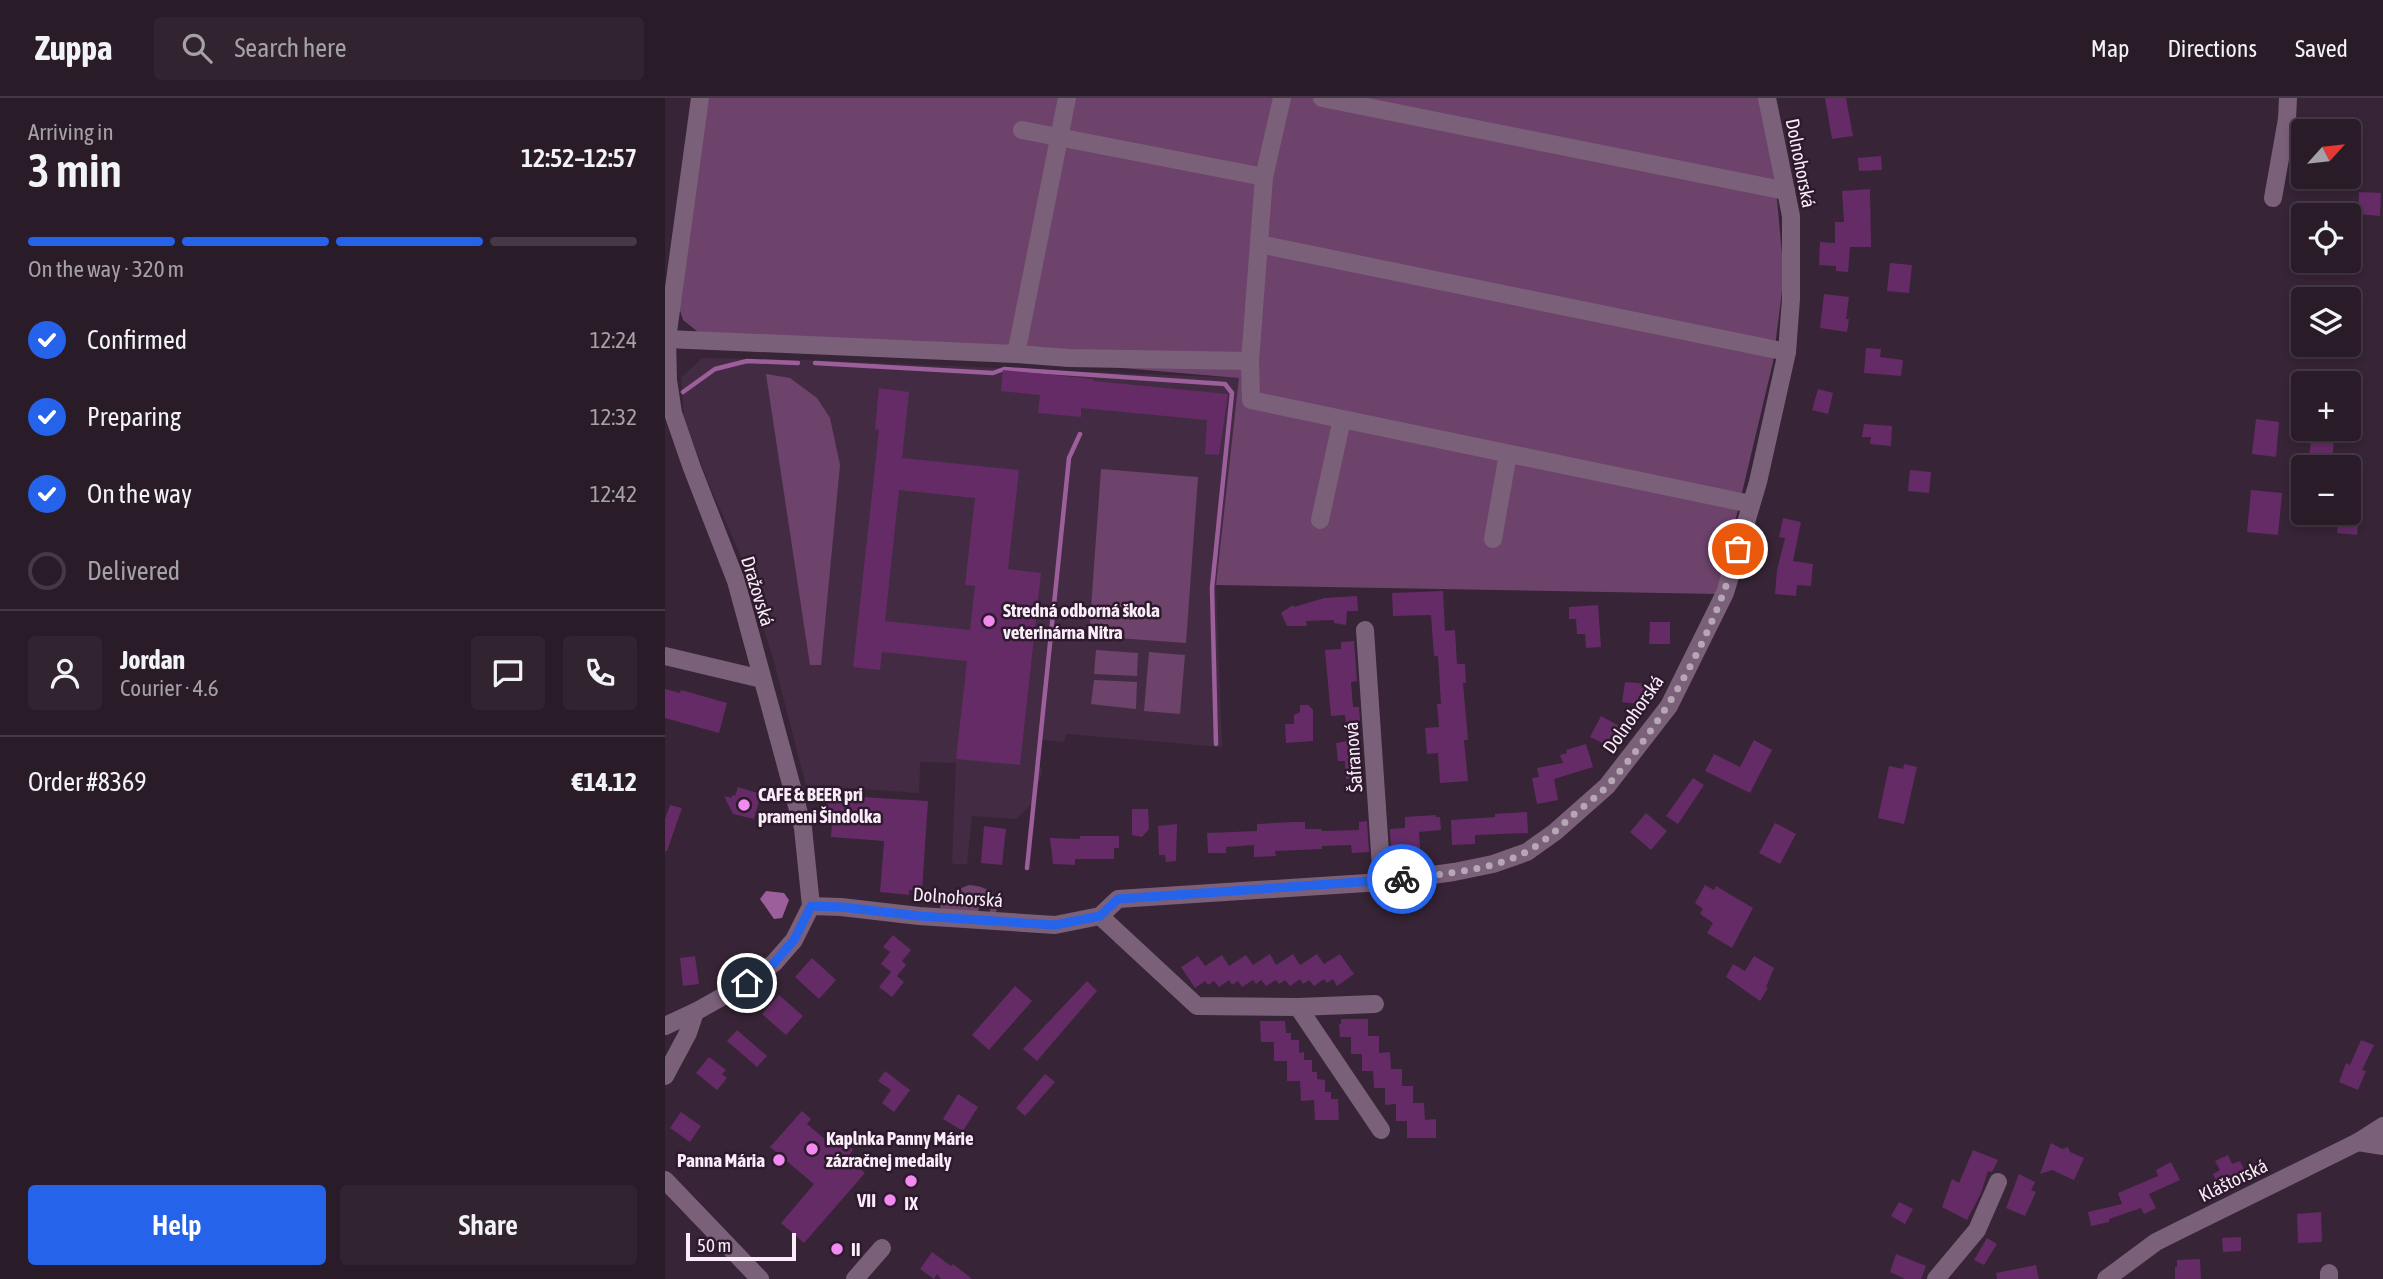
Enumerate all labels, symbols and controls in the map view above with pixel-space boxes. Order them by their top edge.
search box [154,17,644,80]
text: Zuppa [35,29,112,67]
icon: search [178,29,216,67]
text: Search here [234,33,347,63]
text: Map [2091,35,2129,62]
text: Directions [2167,35,2257,62]
text: Saved [2295,35,2348,62]
street label: Dolnohorská [1782,117,1820,209]
text: Arriving in [28,119,114,145]
north arrow [2291,119,2361,189]
map controls [2291,119,2361,525]
text: 12:52–12:57 [521,143,637,173]
text: 3 min [28,144,122,197]
button: locate [2291,203,2361,273]
text: On the way · 320 m [28,256,184,282]
button: layers [2291,287,2361,357]
icon: check [28,321,66,359]
text: Confirmed [87,325,187,355]
text: 12:24 [590,327,637,353]
button: + [2291,371,2361,441]
icon: check [28,398,66,436]
text: Preparing [87,402,181,432]
text: 12:32 [590,404,637,430]
button: − [2291,455,2361,525]
icon: check [28,475,66,513]
text: On the way [87,479,192,509]
text: 12:42 [590,481,637,507]
pin [1708,519,1768,579]
icon: bag [1719,530,1757,568]
street label: Dražovská [737,553,779,629]
text: Delivered [87,556,180,586]
place label: Stredná odborná škola veterinárna Nitra [1003,599,1160,643]
marker: Stredná odborná škola veterinárna Nitra [981,613,997,629]
button: person [28,636,102,710]
button: chat [471,636,545,710]
button: phone [563,636,637,710]
text: Jordan [120,645,185,675]
street label: Dolnohorská [1598,671,1668,757]
text: Courier · 4.6 [120,675,219,701]
street label: Šafranová [1340,721,1366,793]
text: Order #8369 [28,767,147,797]
text: €14.12 [572,767,637,797]
place label: CAFE & BEER pri prameni Šindolka [758,783,881,827]
marker: CAFE & BEER pri prameni Šindolka [736,797,752,813]
courier [1367,844,1437,914]
icon: bike [1383,860,1421,898]
street label: Dolnohorská [912,883,1004,911]
pin [717,953,777,1013]
icon: home [728,964,766,1002]
place label: Kaplnka Panny Márie zázračnej medaily [826,1127,974,1171]
marker: Kaplnka Panny Márie zázračnej medaily [804,1141,820,1157]
place label: Panna Mária [677,1149,765,1171]
marker: Panna Mária [771,1152,787,1168]
street label: Kláštorská [2195,1154,2271,1206]
marker: IX [903,1173,919,1189]
button: Help [28,1185,326,1265]
button: Share [340,1185,637,1265]
place label: VII [856,1189,876,1211]
marker: VII [882,1192,898,1208]
place label: IX [904,1192,918,1214]
scale bar [686,1230,796,1262]
text: 50 m [697,1234,731,1256]
place label: II [851,1238,861,1260]
marker: II [829,1241,845,1257]

